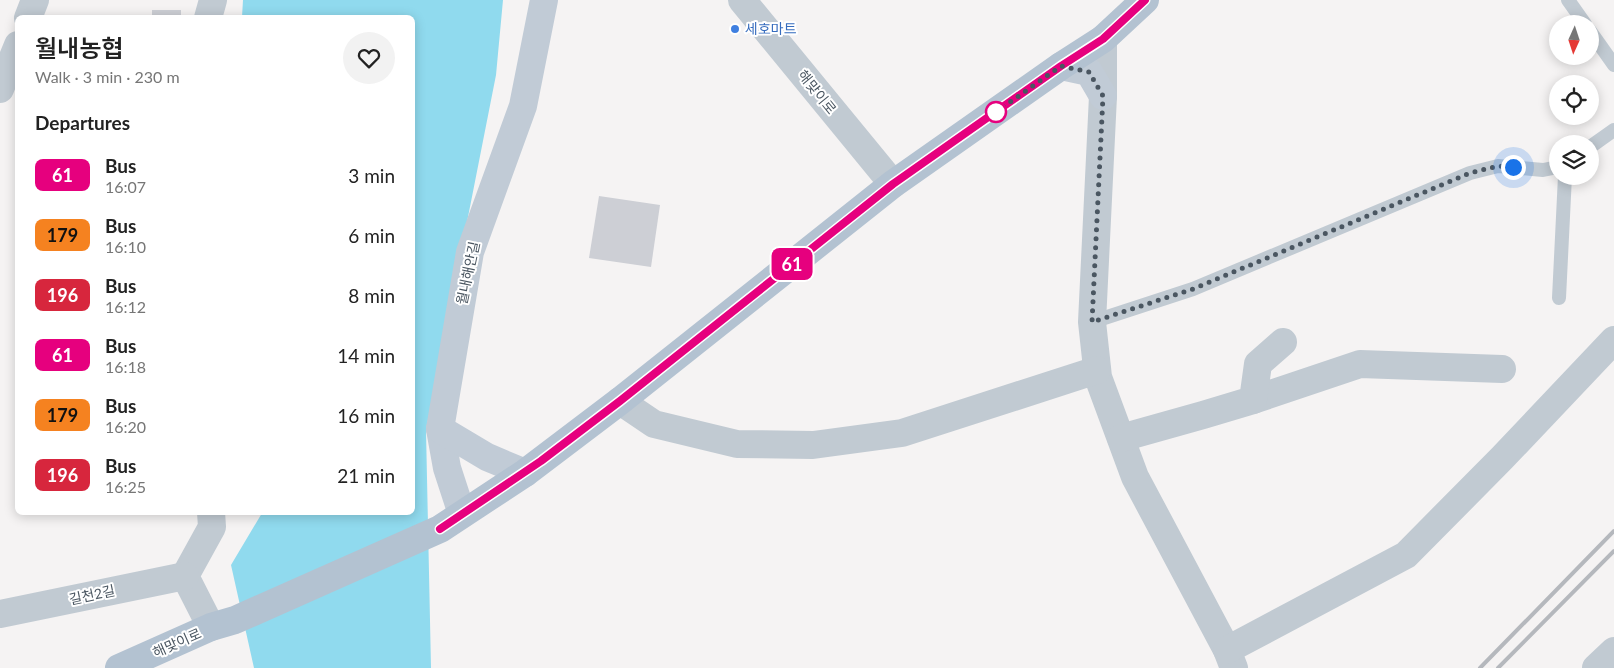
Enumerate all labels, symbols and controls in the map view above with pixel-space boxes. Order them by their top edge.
north arrow [1549,15,1599,65]
map controls [1549,15,1599,185]
place label: 세호마트 [745,20,797,37]
marker: 세호마트 [729,23,741,35]
button: heart [343,32,395,84]
text: 월내농협 [35,33,123,62]
street label: 해맞이로 [795,66,840,117]
text: Walk · 3 min · 230 m [35,67,180,86]
button: locate [1549,75,1599,125]
unlabelled marker [985,101,1007,123]
text: Departures [35,111,130,134]
button: layers [1549,135,1599,185]
text: Bus [105,154,136,177]
your location [1501,155,1526,180]
text: 61 [52,164,73,186]
text: 3 min [348,164,395,187]
text: 16:07 [105,177,146,196]
text: Bus [105,214,136,237]
text: 179 [47,224,78,246]
text: 6 min [348,224,395,247]
text: 16:10 [105,237,146,256]
street label: 월내해안길 [453,240,483,306]
line badge: 61 [770,248,814,280]
text: 61 [782,253,802,275]
text: Bus [105,274,136,297]
text: 196 [47,284,78,306]
text: 8 min [348,284,395,307]
text: 16:12 [105,297,146,316]
text: Bus [105,334,136,357]
text: 61 [52,344,73,366]
text: 14 min [337,344,395,367]
text: 16:18 [105,357,146,376]
text: Bus [105,394,136,417]
text: 179 [47,404,78,426]
text: 16 min [337,404,395,427]
text: 16:20 [105,417,146,436]
text: Bus [105,454,136,477]
text: 196 [47,464,78,486]
text: 21 min [337,464,395,487]
text: 16:25 [105,477,146,496]
street label: 길천2길 [67,581,117,608]
street label: 해맞이로 [150,624,204,661]

